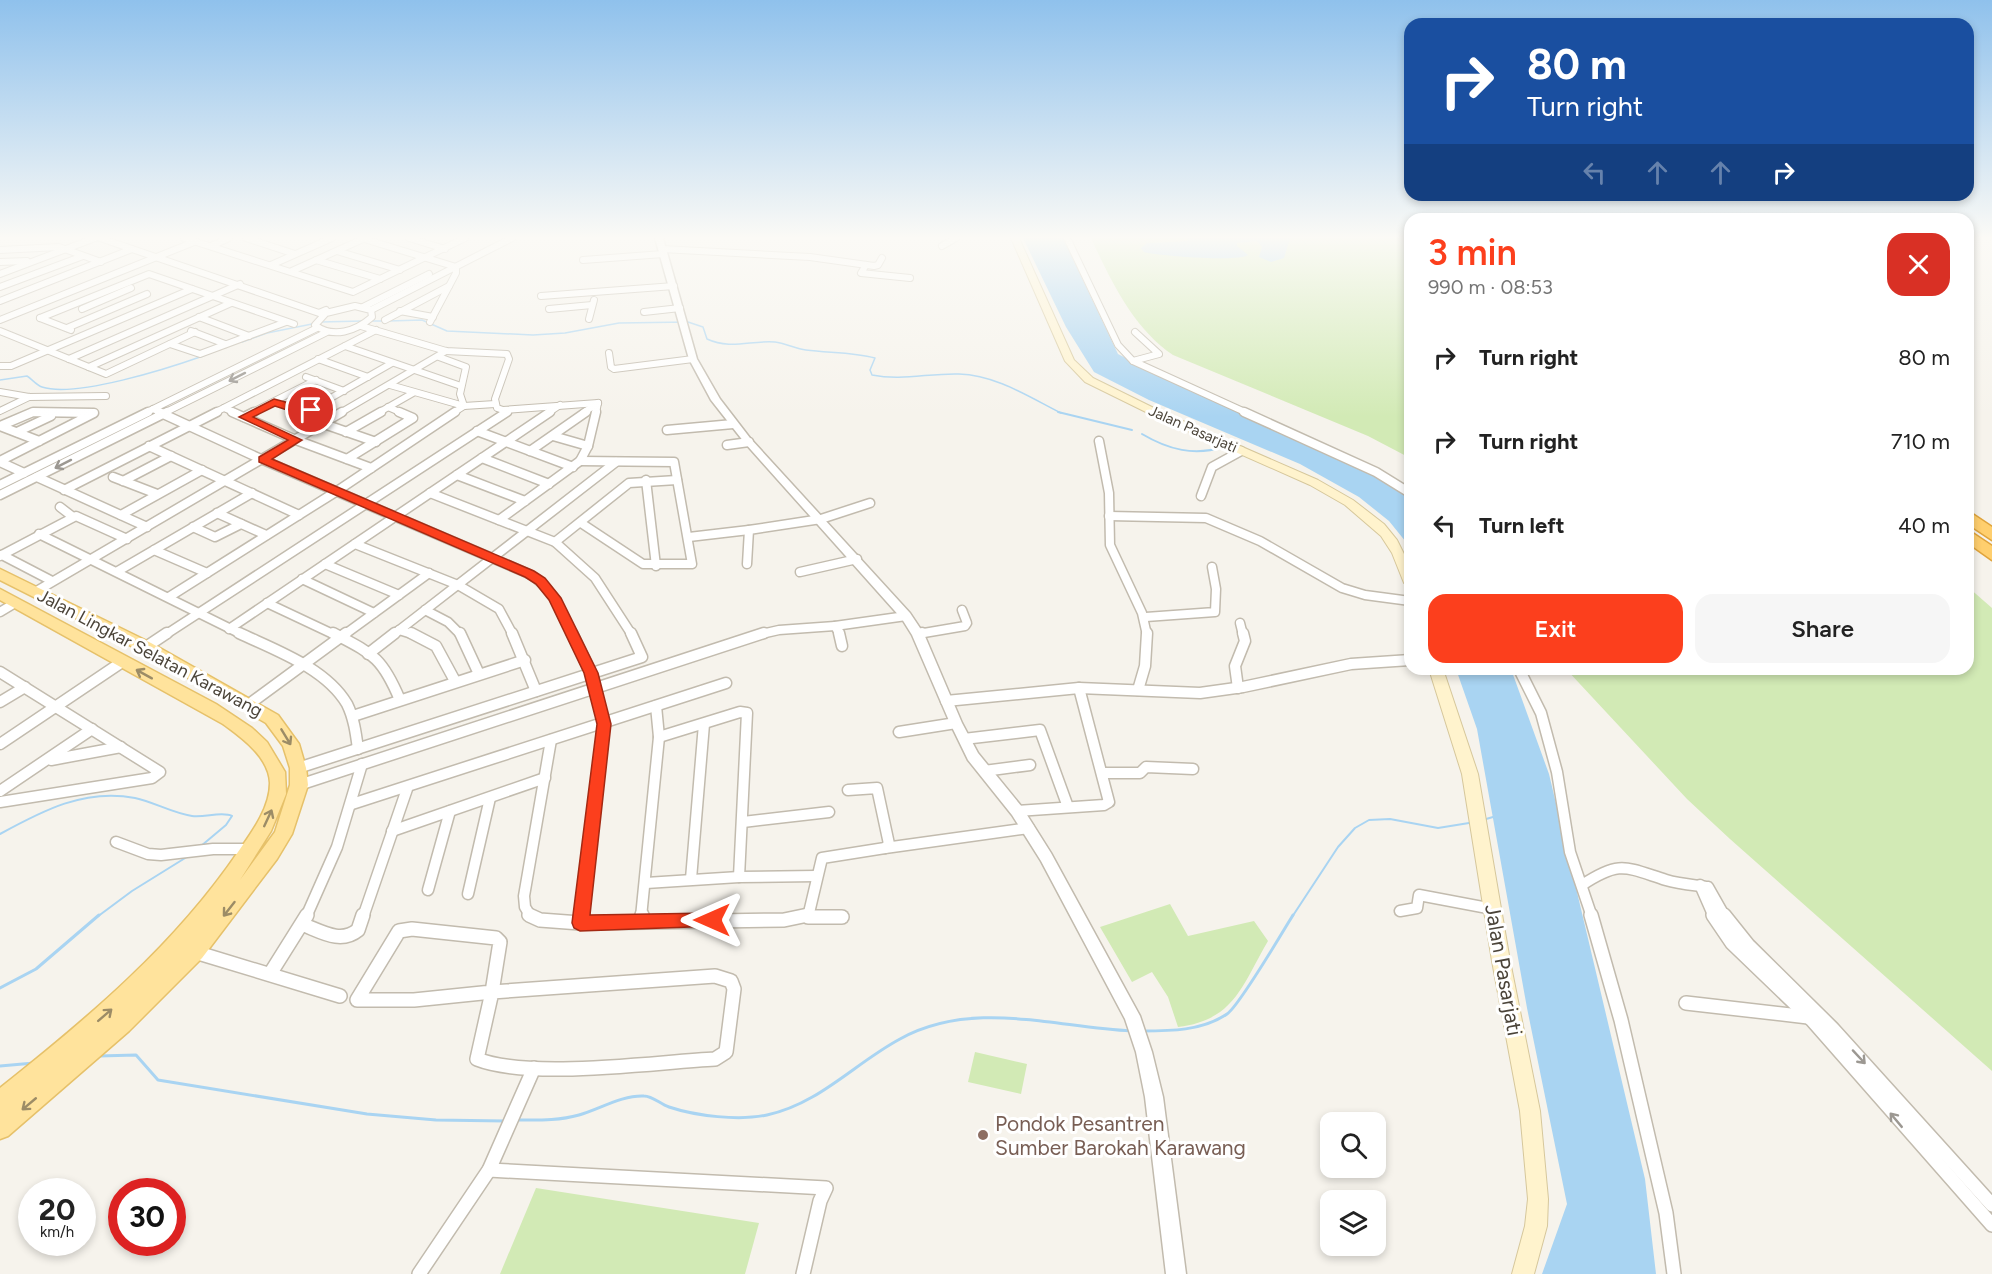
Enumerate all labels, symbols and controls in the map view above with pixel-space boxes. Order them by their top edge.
text: 80 m [1527,39,1627,90]
icon: right [1428,42,1506,120]
text: Turn right [1527,90,1643,123]
icon: left [1578,156,1611,189]
icon: ahead [1641,156,1674,189]
icon: ahead [1704,156,1737,189]
icon: right [1767,156,1800,189]
text: 3 min [1428,231,1517,274]
button: close [1887,233,1950,296]
text: 990 m · 08:53 [1428,275,1553,299]
icon: right [1428,341,1461,374]
text: Turn right [1479,344,1578,371]
text: 80 m [1898,344,1950,371]
one-way arrow [228,371,246,383]
pin [285,384,336,435]
icon: arrive [294,393,327,426]
street label: Jalan Pasarjati [1146,401,1240,457]
icon: right [1428,425,1461,458]
text: Turn right [1479,428,1578,455]
text: 710 m [1891,428,1950,455]
one-way arrow [54,459,72,470]
icon: left [1428,509,1461,542]
text: Turn left [1479,512,1565,539]
text: 40 m [1898,512,1950,539]
street label: Jalan Lingkar Selatan Karawang [34,584,266,722]
button: Exit [1428,594,1683,663]
button: Share [1695,594,1950,663]
one-way arrow [136,668,153,680]
one-way arrow [280,728,292,745]
one-way arrow [263,809,275,827]
position arrow [680,888,744,952]
one-way arrow [223,900,236,916]
street label: Jalan Pasarjati [1480,902,1528,1038]
one-way arrow [97,1009,113,1022]
one-way arrow [1852,1049,1866,1064]
one-way arrow [22,1097,37,1111]
place label: Pondok Pesantren Sumber Barokah Karawang [995,1111,1246,1160]
map controls [1320,1112,1386,1256]
button: search [1320,1112,1386,1178]
one-way arrow [1890,1112,1903,1128]
marker: Pondok Pesantren Sumber Barokah Karawang [976,1128,990,1142]
speed limit sign: 30 [108,1178,186,1256]
button: layers [1320,1190,1386,1256]
text: 20 [39,1191,75,1228]
text: km/h [40,1223,74,1241]

